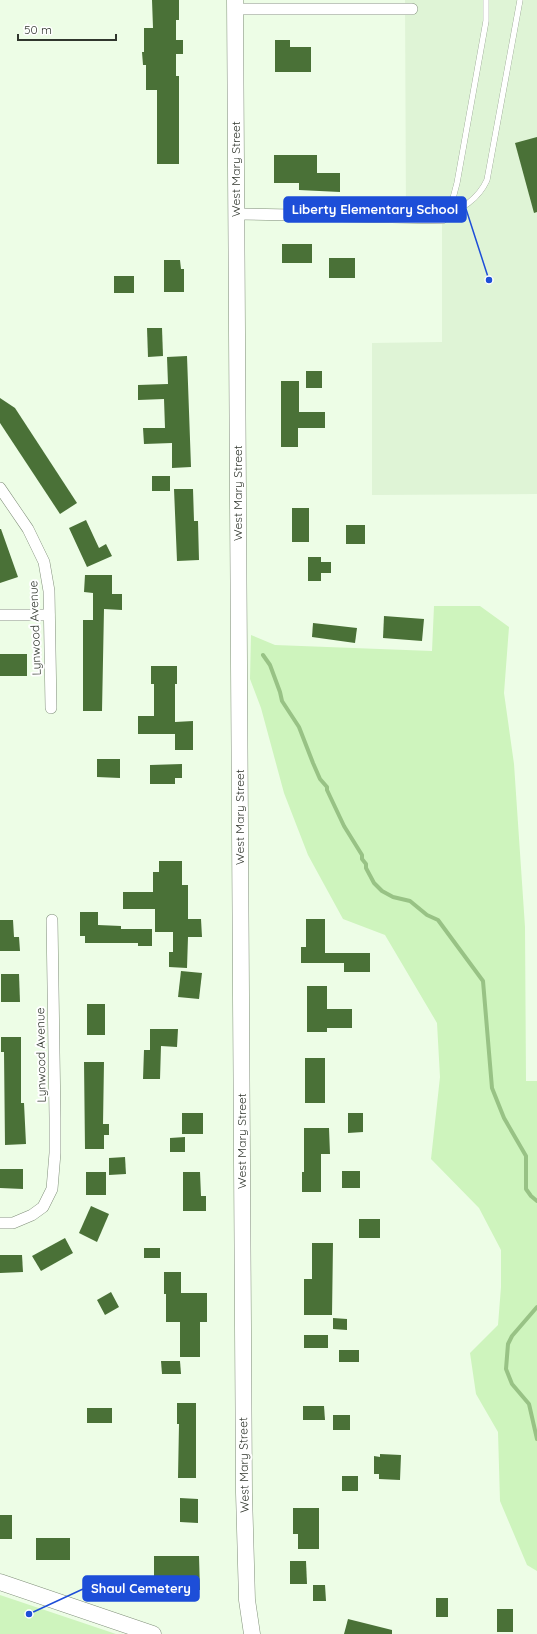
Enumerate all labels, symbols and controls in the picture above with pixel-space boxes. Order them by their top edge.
scale bar [18,16,116,42]
text: 50 m [24,22,52,37]
street label: West Mary Street [228,121,243,217]
callout: Liberty Elementary School [284,197,466,222]
text: Liberty Elementary School [292,201,458,217]
street label: West Mary Street [230,445,245,541]
street label: Lynwood Avenue [25,580,44,676]
street label: West Mary Street [232,769,247,865]
street label: Lynwood Avenue [32,1007,49,1103]
street label: West Mary Street [234,1093,249,1189]
street label: West Mary Street [235,1417,252,1513]
callout: Shaul Cemetery [83,1576,199,1601]
text: Shaul Cemetery [91,1580,191,1596]

